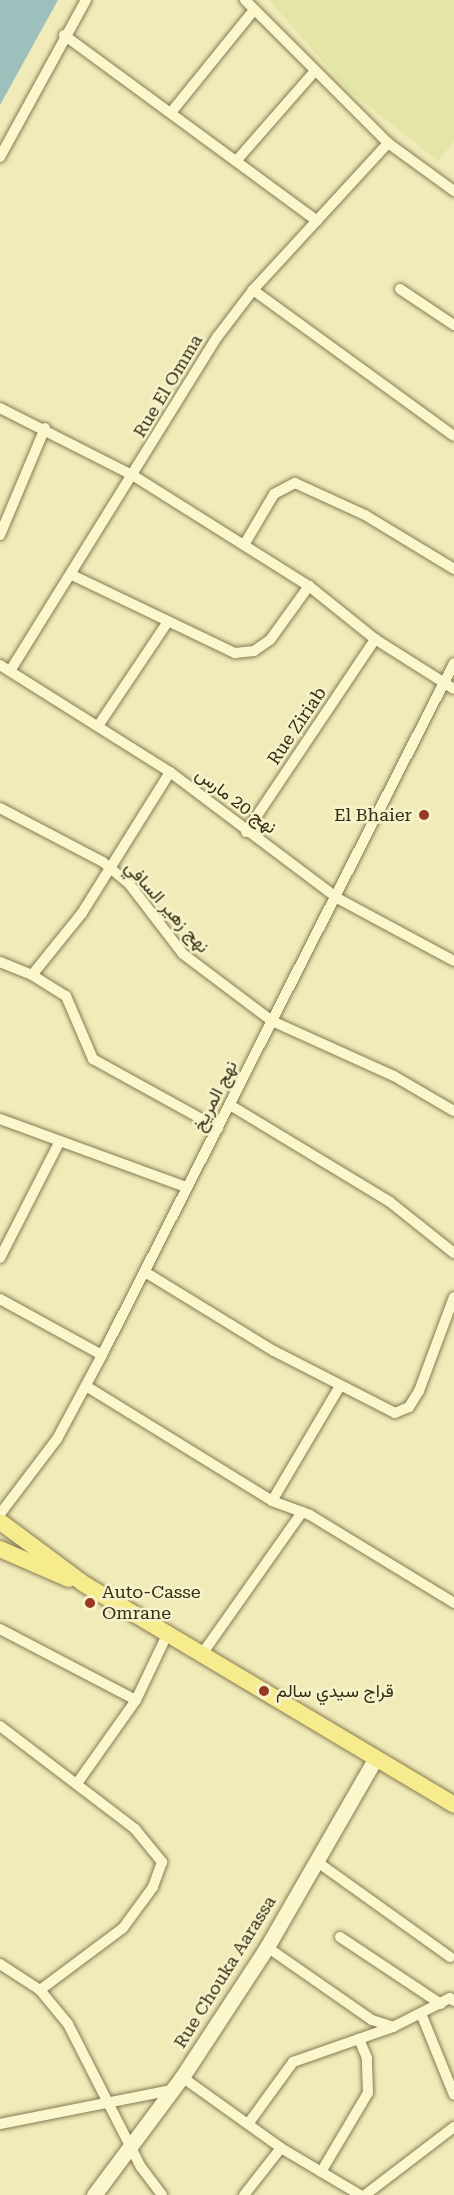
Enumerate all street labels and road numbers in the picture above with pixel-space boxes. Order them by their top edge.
street label: Rue El Omma [129,331,207,441]
street label: Rue Ziriab [263,683,331,769]
street label: نهج 20 مارس [191,763,281,839]
street label: نهج زهير السافي [120,857,214,957]
street label: نهج المريخ [188,1057,242,1135]
street label: Rue Chouka Aarassa [169,1892,281,2052]

